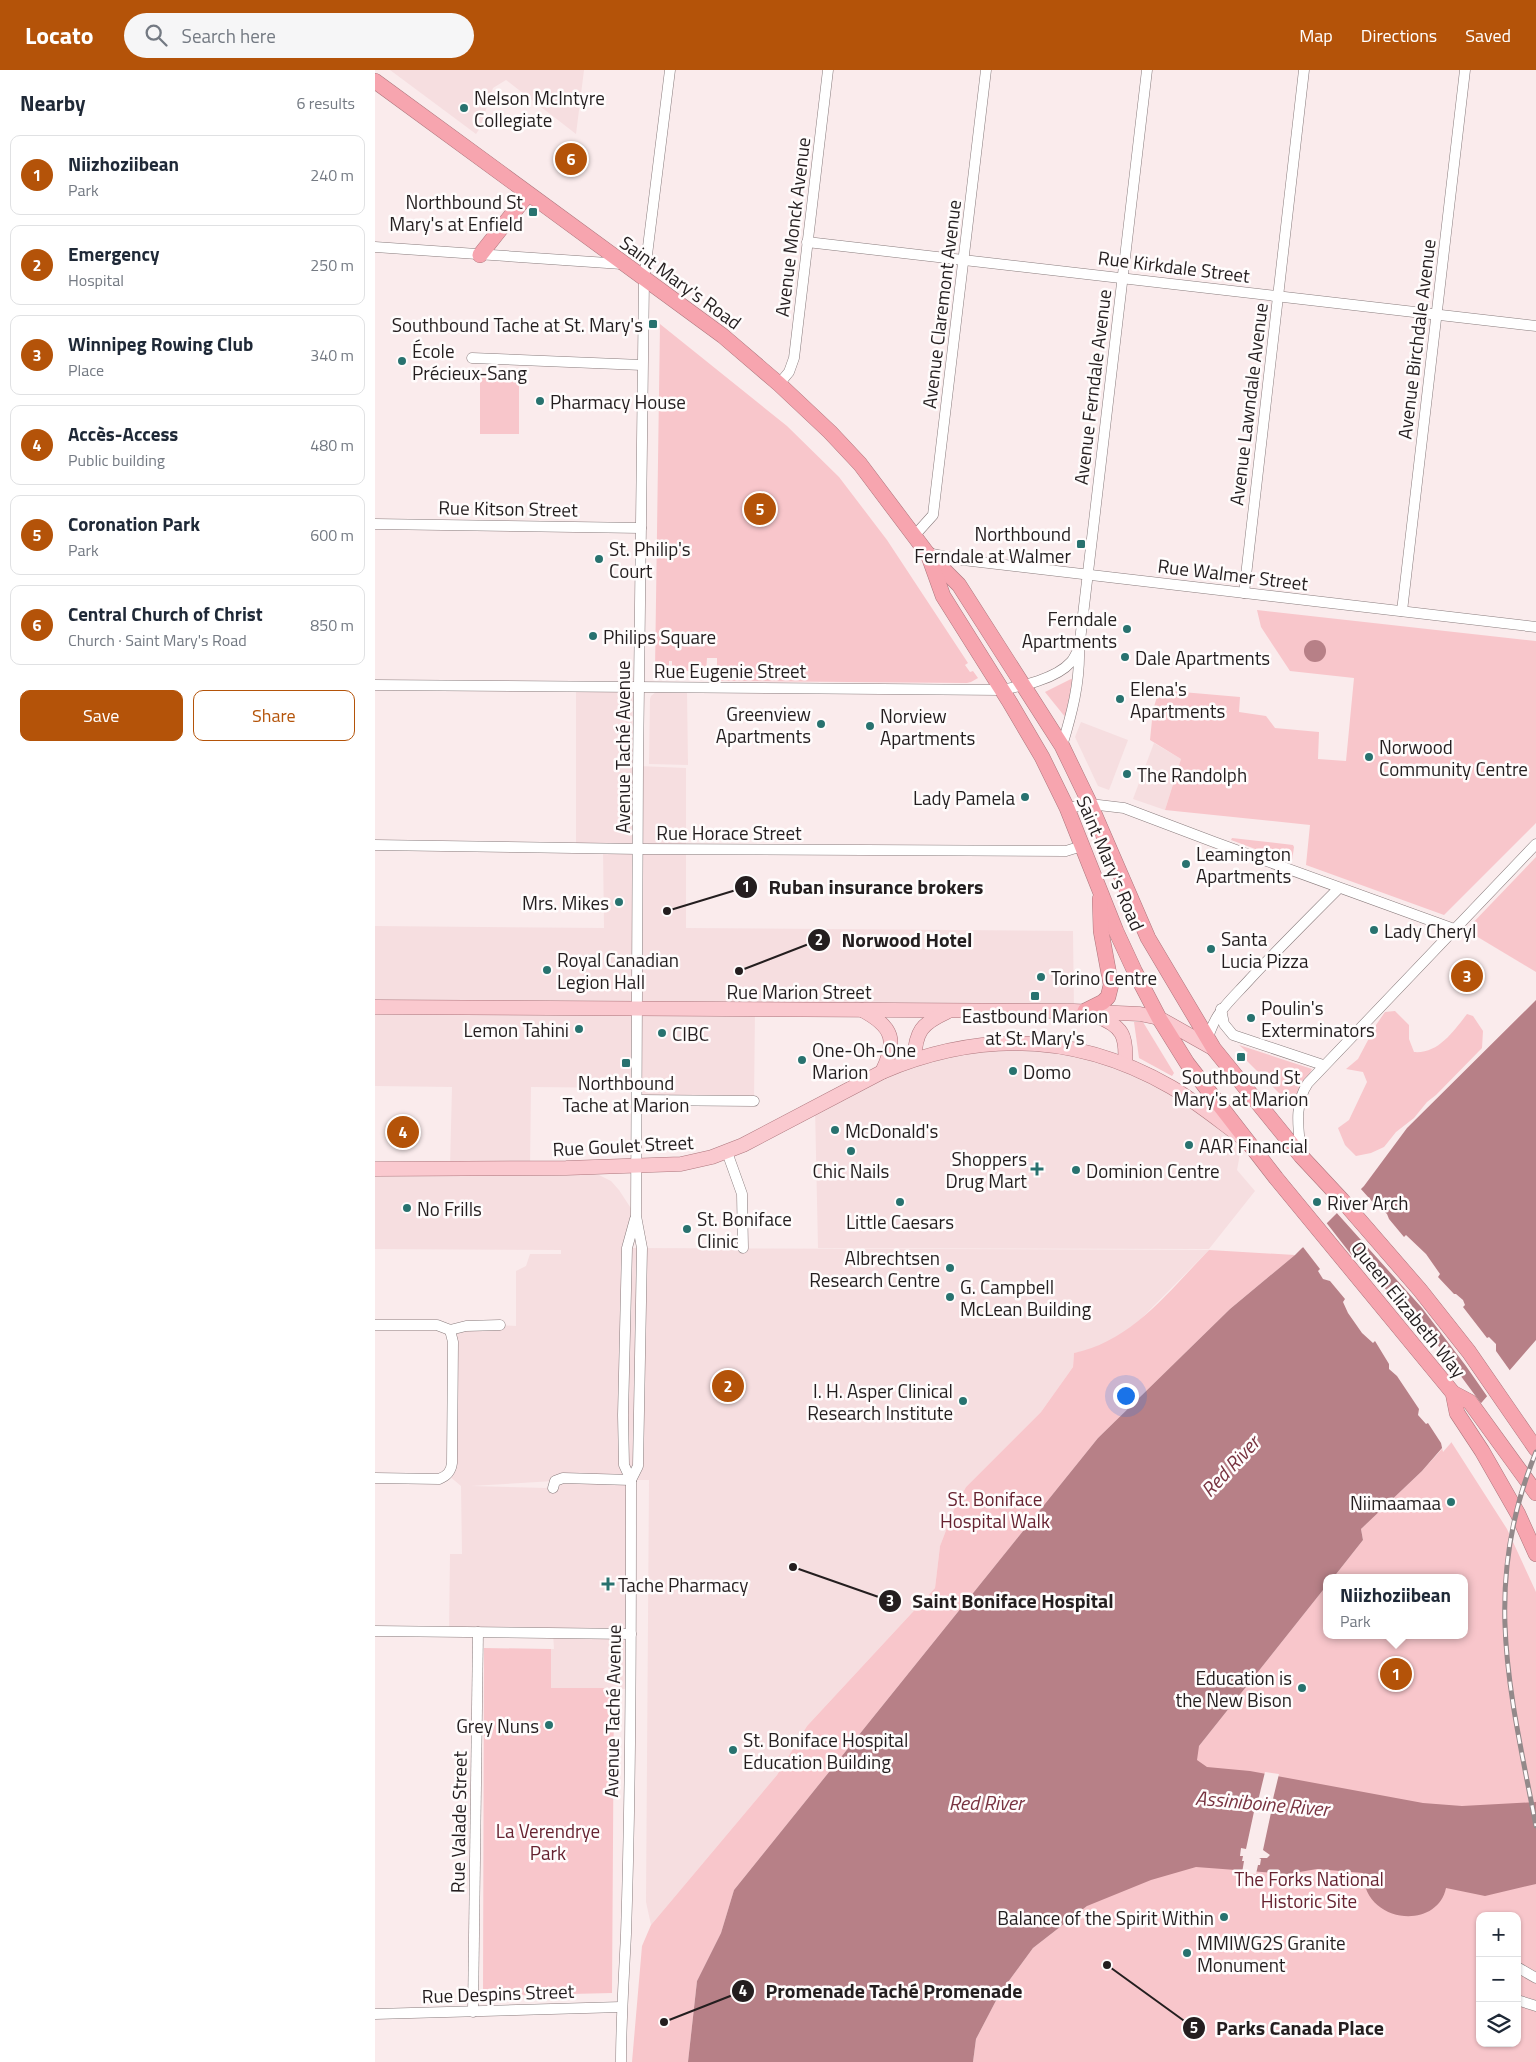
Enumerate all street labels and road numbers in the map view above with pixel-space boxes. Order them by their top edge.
street label: Avenue Monck Avenue [767,136,817,318]
street label: Avenue Claremont Avenue [914,198,968,410]
street label: Saint Mary's Road [614,228,748,336]
street label: Avenue Birchdale Avenue [1389,237,1443,441]
street label: Rue Kirkdale Street [1096,242,1252,290]
street label: Avenue Ferndale Avenue [1066,288,1118,486]
street label: Avenue Lawndale Avenue [1221,301,1275,507]
street label: Rue Kitson Street [438,492,578,524]
street label: Rue Walmer Street [1156,550,1310,598]
street label: Rue Eugenie Street [654,656,807,685]
street label: Avenue Taché Avenue [608,660,637,834]
street label: Saint Mary's Road [1069,791,1153,935]
street label: Rue Horace Street [656,818,802,847]
street label: Rue Marion Street [726,977,872,1006]
street label: Rue Goulet Street [552,1127,695,1163]
street label: Queen Elizabeth Way [1344,1234,1474,1384]
street label: Avenue Taché Avenue [596,1624,628,1798]
street label: Rue Valade Street [442,1750,474,1893]
street label: Rue Despins Street [421,1976,575,2010]

